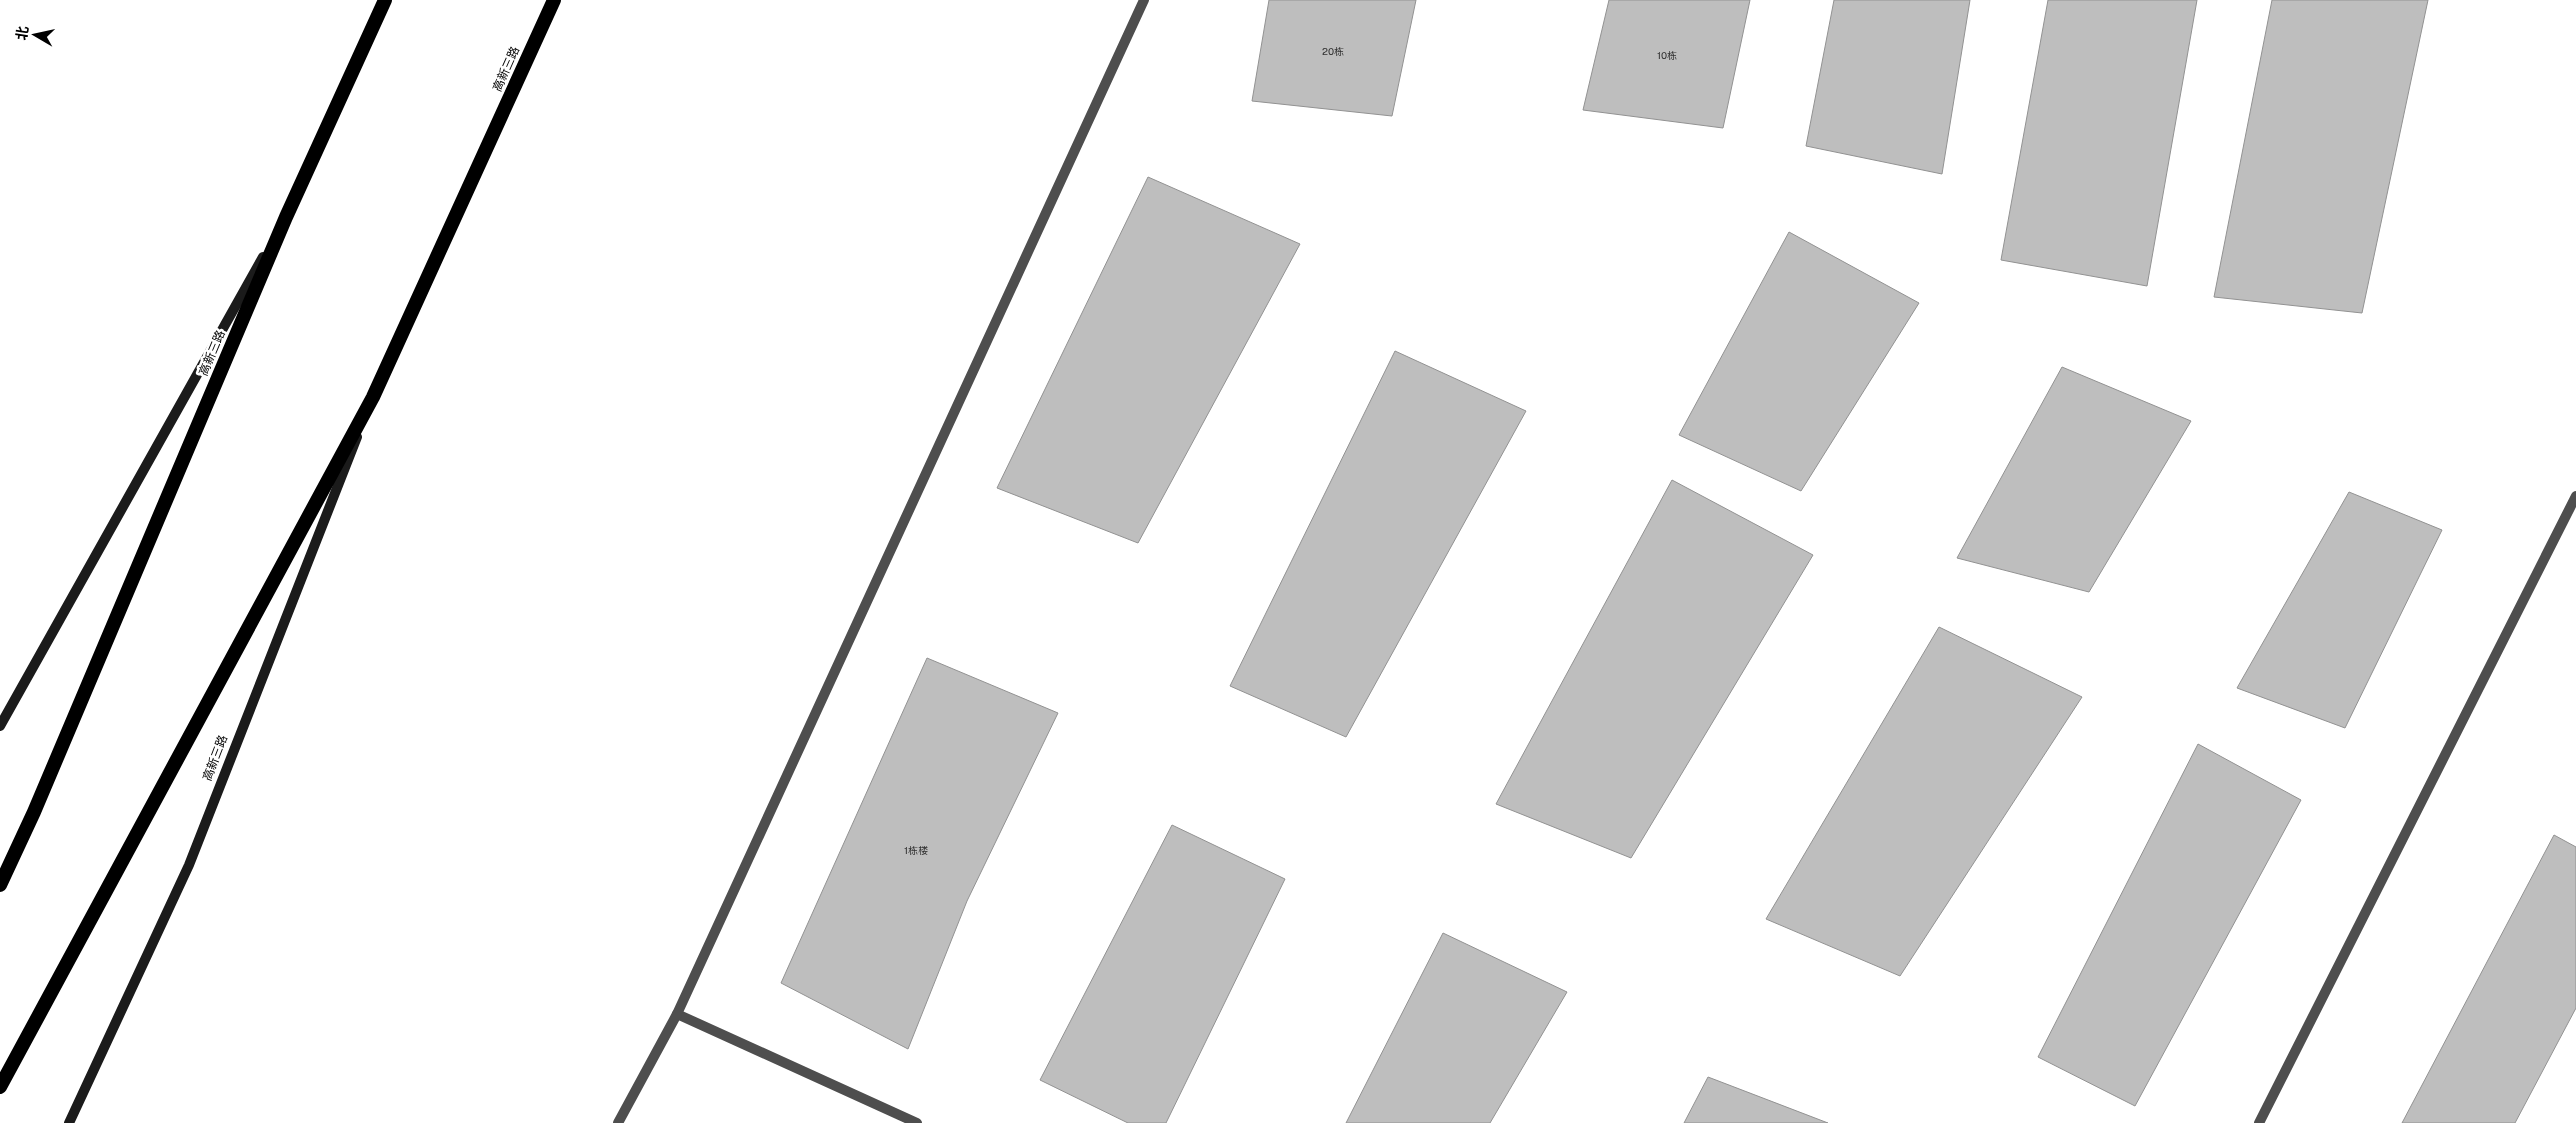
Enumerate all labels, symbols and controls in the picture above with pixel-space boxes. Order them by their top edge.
north arrow [10,10,60,60]
text: 北 [13,25,31,41]
street label: 高新三路 [490,44,522,94]
house number: 20栋 [1322,45,1344,57]
house number: 10栋 [1657,49,1677,61]
street label: 高新三路 [196,328,228,378]
street label: 高新三路 [200,733,230,783]
house number: 1栋楼 [904,844,928,856]

